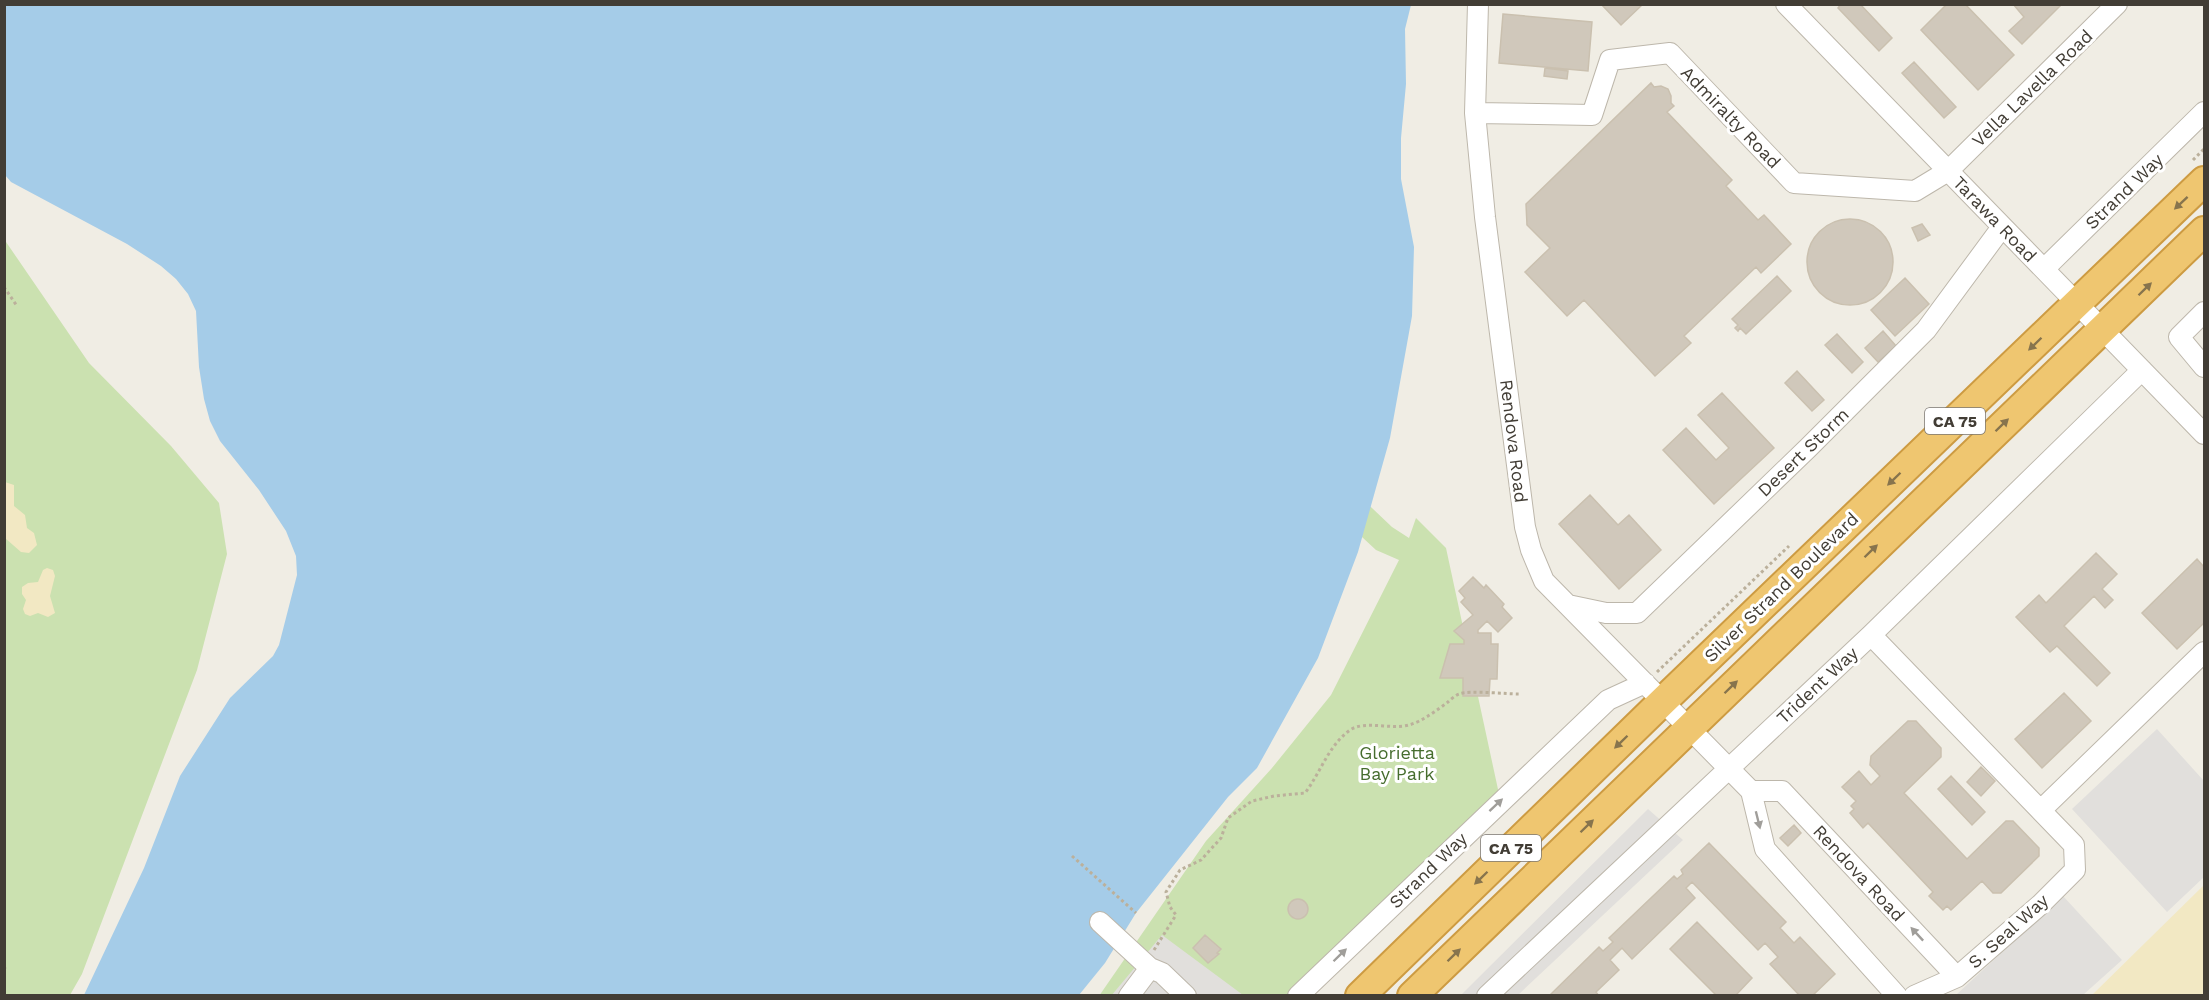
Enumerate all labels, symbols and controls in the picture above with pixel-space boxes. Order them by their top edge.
street label: Vella Lavella Road [1967,25,2097,151]
street label: Admiralty Road [1677,62,1785,172]
street label: Strand Way [2081,148,2168,233]
street label: Tarawa Road [1949,172,2041,266]
one-way arrow [2174,196,2189,210]
one-way arrow [2137,282,2151,296]
one-way arrow [2028,337,2043,351]
street label: Rendova Road [1496,378,1532,504]
street label: Desert Storm [1753,403,1853,501]
road number: CA 75 [1925,408,1985,434]
one-way arrow [1995,419,2009,433]
one-way arrow [1887,472,1902,486]
street label: Silver Strand Boulevard [1700,508,1862,666]
one-way arrow [1864,545,1878,559]
street label: Trident Way [1772,642,1862,728]
one-way arrow [1724,680,1738,694]
one-way arrow [1614,734,1628,748]
park label: Glorietta Bay Park [1359,742,1435,784]
one-way arrow [1488,799,1503,812]
one-way arrow [1753,811,1763,829]
one-way arrow [1580,819,1594,833]
street label: Rendova Road [1809,820,1909,926]
street label: Strand Way [1385,827,1472,912]
road number: CA 75 [1481,835,1541,861]
one-way arrow [1475,870,1489,884]
street label: S. Seal Way [1964,889,2053,972]
one-way arrow [1910,927,1924,942]
one-way arrow [1333,948,1347,962]
one-way arrow [1446,948,1461,962]

